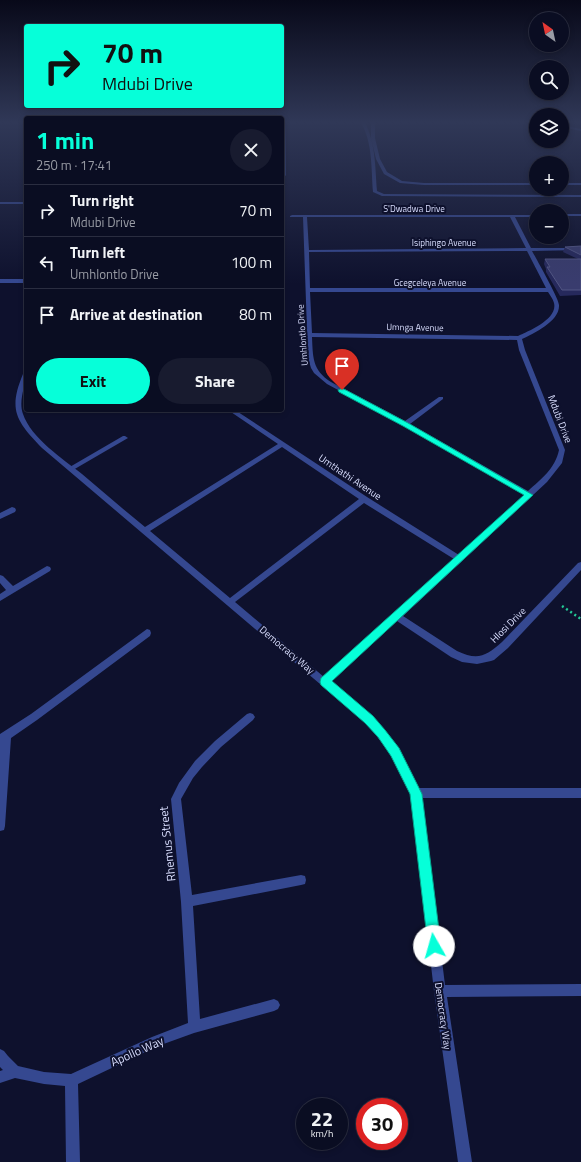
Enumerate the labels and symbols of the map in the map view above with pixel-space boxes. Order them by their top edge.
north arrow [529,12,569,52]
street label: S'Dwadwa Drive [383,202,445,215]
street label: Isiphingo Avenue [412,236,477,249]
street label: Gcegceleya Avenue [394,276,467,289]
street label: Umhlontlo Drive [293,303,311,366]
street label: Umnga Avenue [386,320,444,334]
pin [325,349,359,390]
street label: Mdubi Drive [544,393,576,445]
street label: Umthathi Avenue [315,450,385,504]
street label: Hlosi Drive [487,604,529,646]
street label: Democracy Way [256,622,318,678]
street label: Rhemus Street [154,805,180,883]
position arrow [413,925,455,967]
street label: Democracy Way [431,981,455,1051]
street label: Apollo Way [107,1031,167,1071]
speed limit sign: 30 [356,1098,408,1150]

